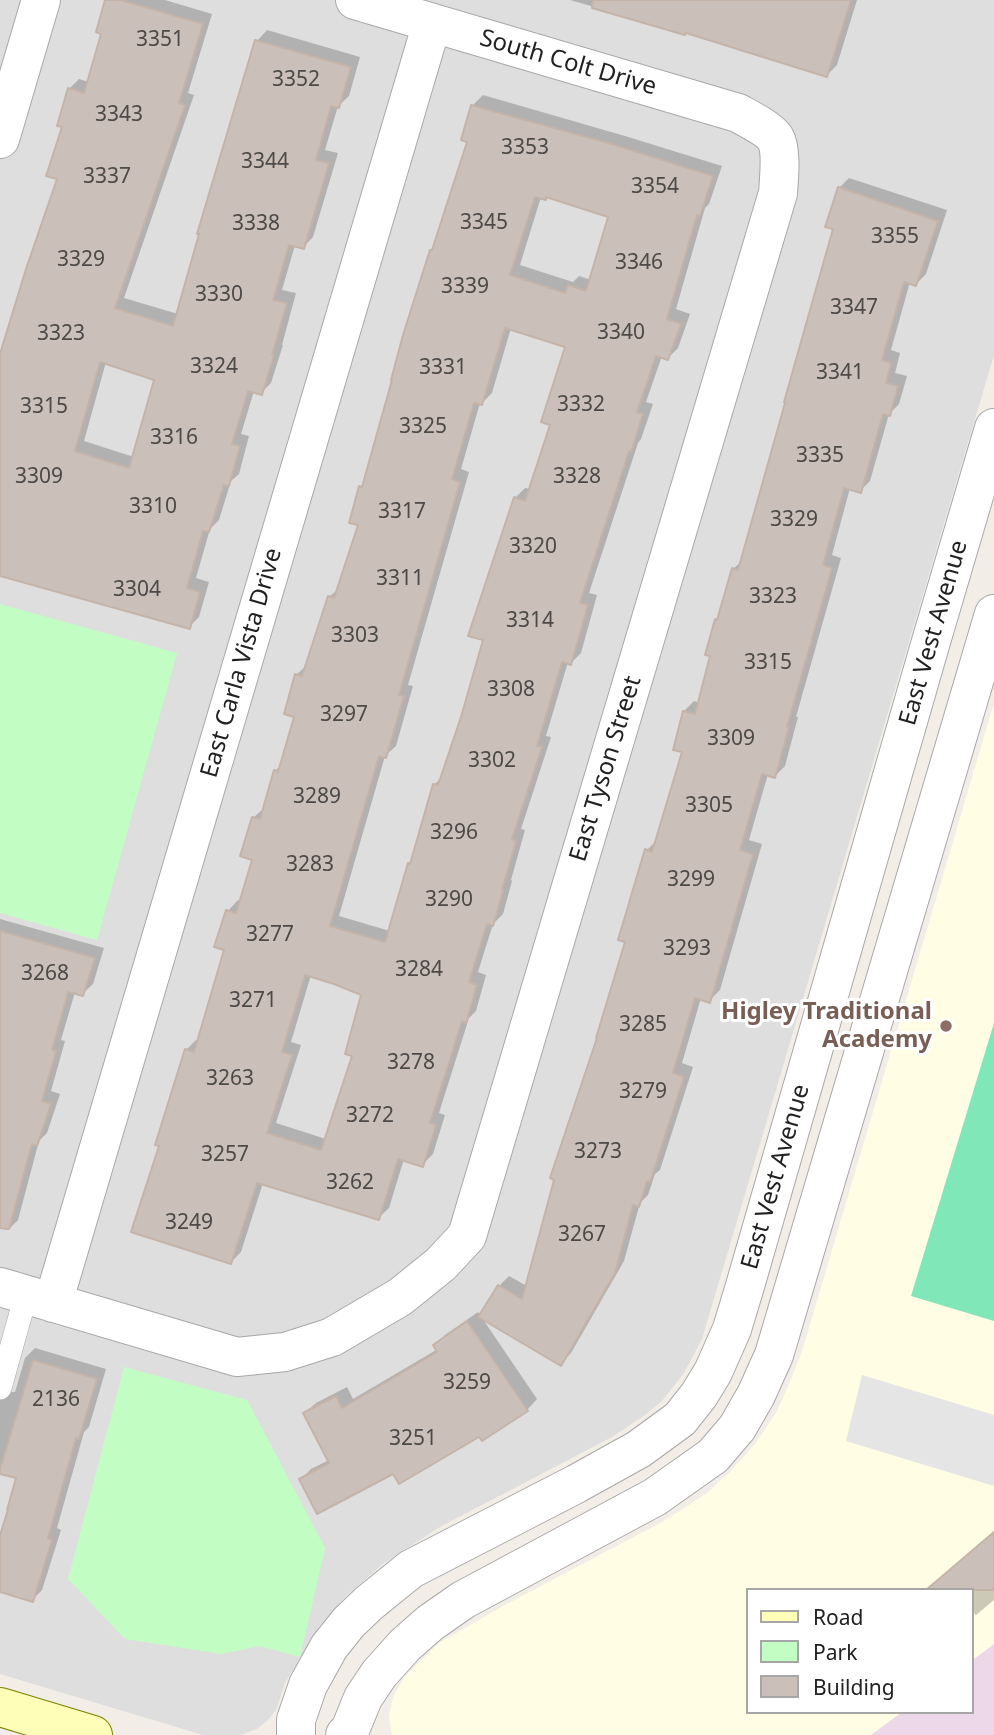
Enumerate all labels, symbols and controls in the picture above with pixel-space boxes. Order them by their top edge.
street label: South Colt Drive [476,24,660,102]
house number: 3351 [136,27,184,53]
house number: 3352 [272,67,320,93]
house number: 3343 [95,102,143,128]
house number: 3353 [501,135,549,161]
house number: 3344 [241,149,289,175]
house number: 3337 [83,164,131,190]
house number: 3354 [631,174,679,200]
house number: 3345 [460,210,508,236]
house number: 3338 [232,211,280,237]
house number: 3355 [871,224,919,250]
house number: 3329 [57,247,105,273]
house number: 3346 [615,250,663,276]
house number: 3339 [441,274,489,300]
house number: 3330 [195,282,243,308]
house number: 3347 [830,295,878,321]
house number: 3340 [597,320,645,346]
house number: 3323 [37,321,85,347]
house number: 3324 [190,354,238,380]
house number: 3331 [419,355,467,381]
house number: 3341 [816,360,864,386]
house number: 3332 [557,392,605,418]
house number: 3315 [20,394,68,420]
house number: 3325 [399,414,447,440]
house number: 3316 [150,425,198,451]
house number: 3335 [796,443,844,469]
house number: 3309 [15,464,63,490]
house number: 3328 [553,464,601,490]
house number: 3310 [129,494,177,520]
house number: 3317 [378,499,426,525]
house number: 3329 [770,507,818,533]
house number: 3320 [509,534,557,560]
street label: East Vest Avenue [894,537,974,729]
street label: East Carla Vista Drive [195,545,289,781]
house number: 3311 [376,566,424,592]
house number: 3304 [113,577,161,603]
house number: 3323 [749,584,797,610]
house number: 3314 [506,608,554,634]
house number: 3303 [331,623,379,649]
house number: 3315 [744,650,792,676]
street label: East Tyson Street [564,673,648,865]
house number: 3308 [487,677,535,703]
house number: 3297 [320,702,368,728]
house number: 3309 [707,726,755,752]
house number: 3302 [468,748,516,774]
house number: 3289 [293,784,341,810]
house number: 3305 [685,793,733,819]
house number: 3296 [430,820,478,846]
house number: 3283 [286,852,334,878]
house number: 3299 [667,867,715,893]
house number: 3290 [425,887,473,913]
house number: 3277 [246,922,294,948]
house number: 3293 [663,936,711,962]
house number: 3284 [395,957,443,983]
house number: 3268 [21,961,69,987]
house number: 3271 [229,988,277,1014]
place label: Higley Traditional Academy [721,998,932,1054]
house number: 3285 [619,1012,667,1038]
marker: Higley Traditional Academy [938,1018,954,1034]
house number: 3278 [387,1050,435,1076]
house number: 3263 [206,1066,254,1092]
house number: 3279 [619,1079,667,1105]
street label: East Vest Avenue [736,1081,816,1273]
house number: 3272 [346,1103,394,1129]
house number: 3273 [574,1139,622,1165]
house number: 3257 [201,1142,249,1168]
house number: 3262 [326,1170,374,1196]
house number: 3249 [165,1210,213,1236]
house number: 3267 [558,1222,606,1248]
house number: 3259 [443,1370,491,1396]
house number: 2136 [32,1387,80,1413]
house number: 3251 [389,1426,437,1452]
legend [746,1588,973,1714]
text: Road [813,1603,863,1631]
text: Park [813,1638,857,1666]
text: Building [813,1673,895,1701]

